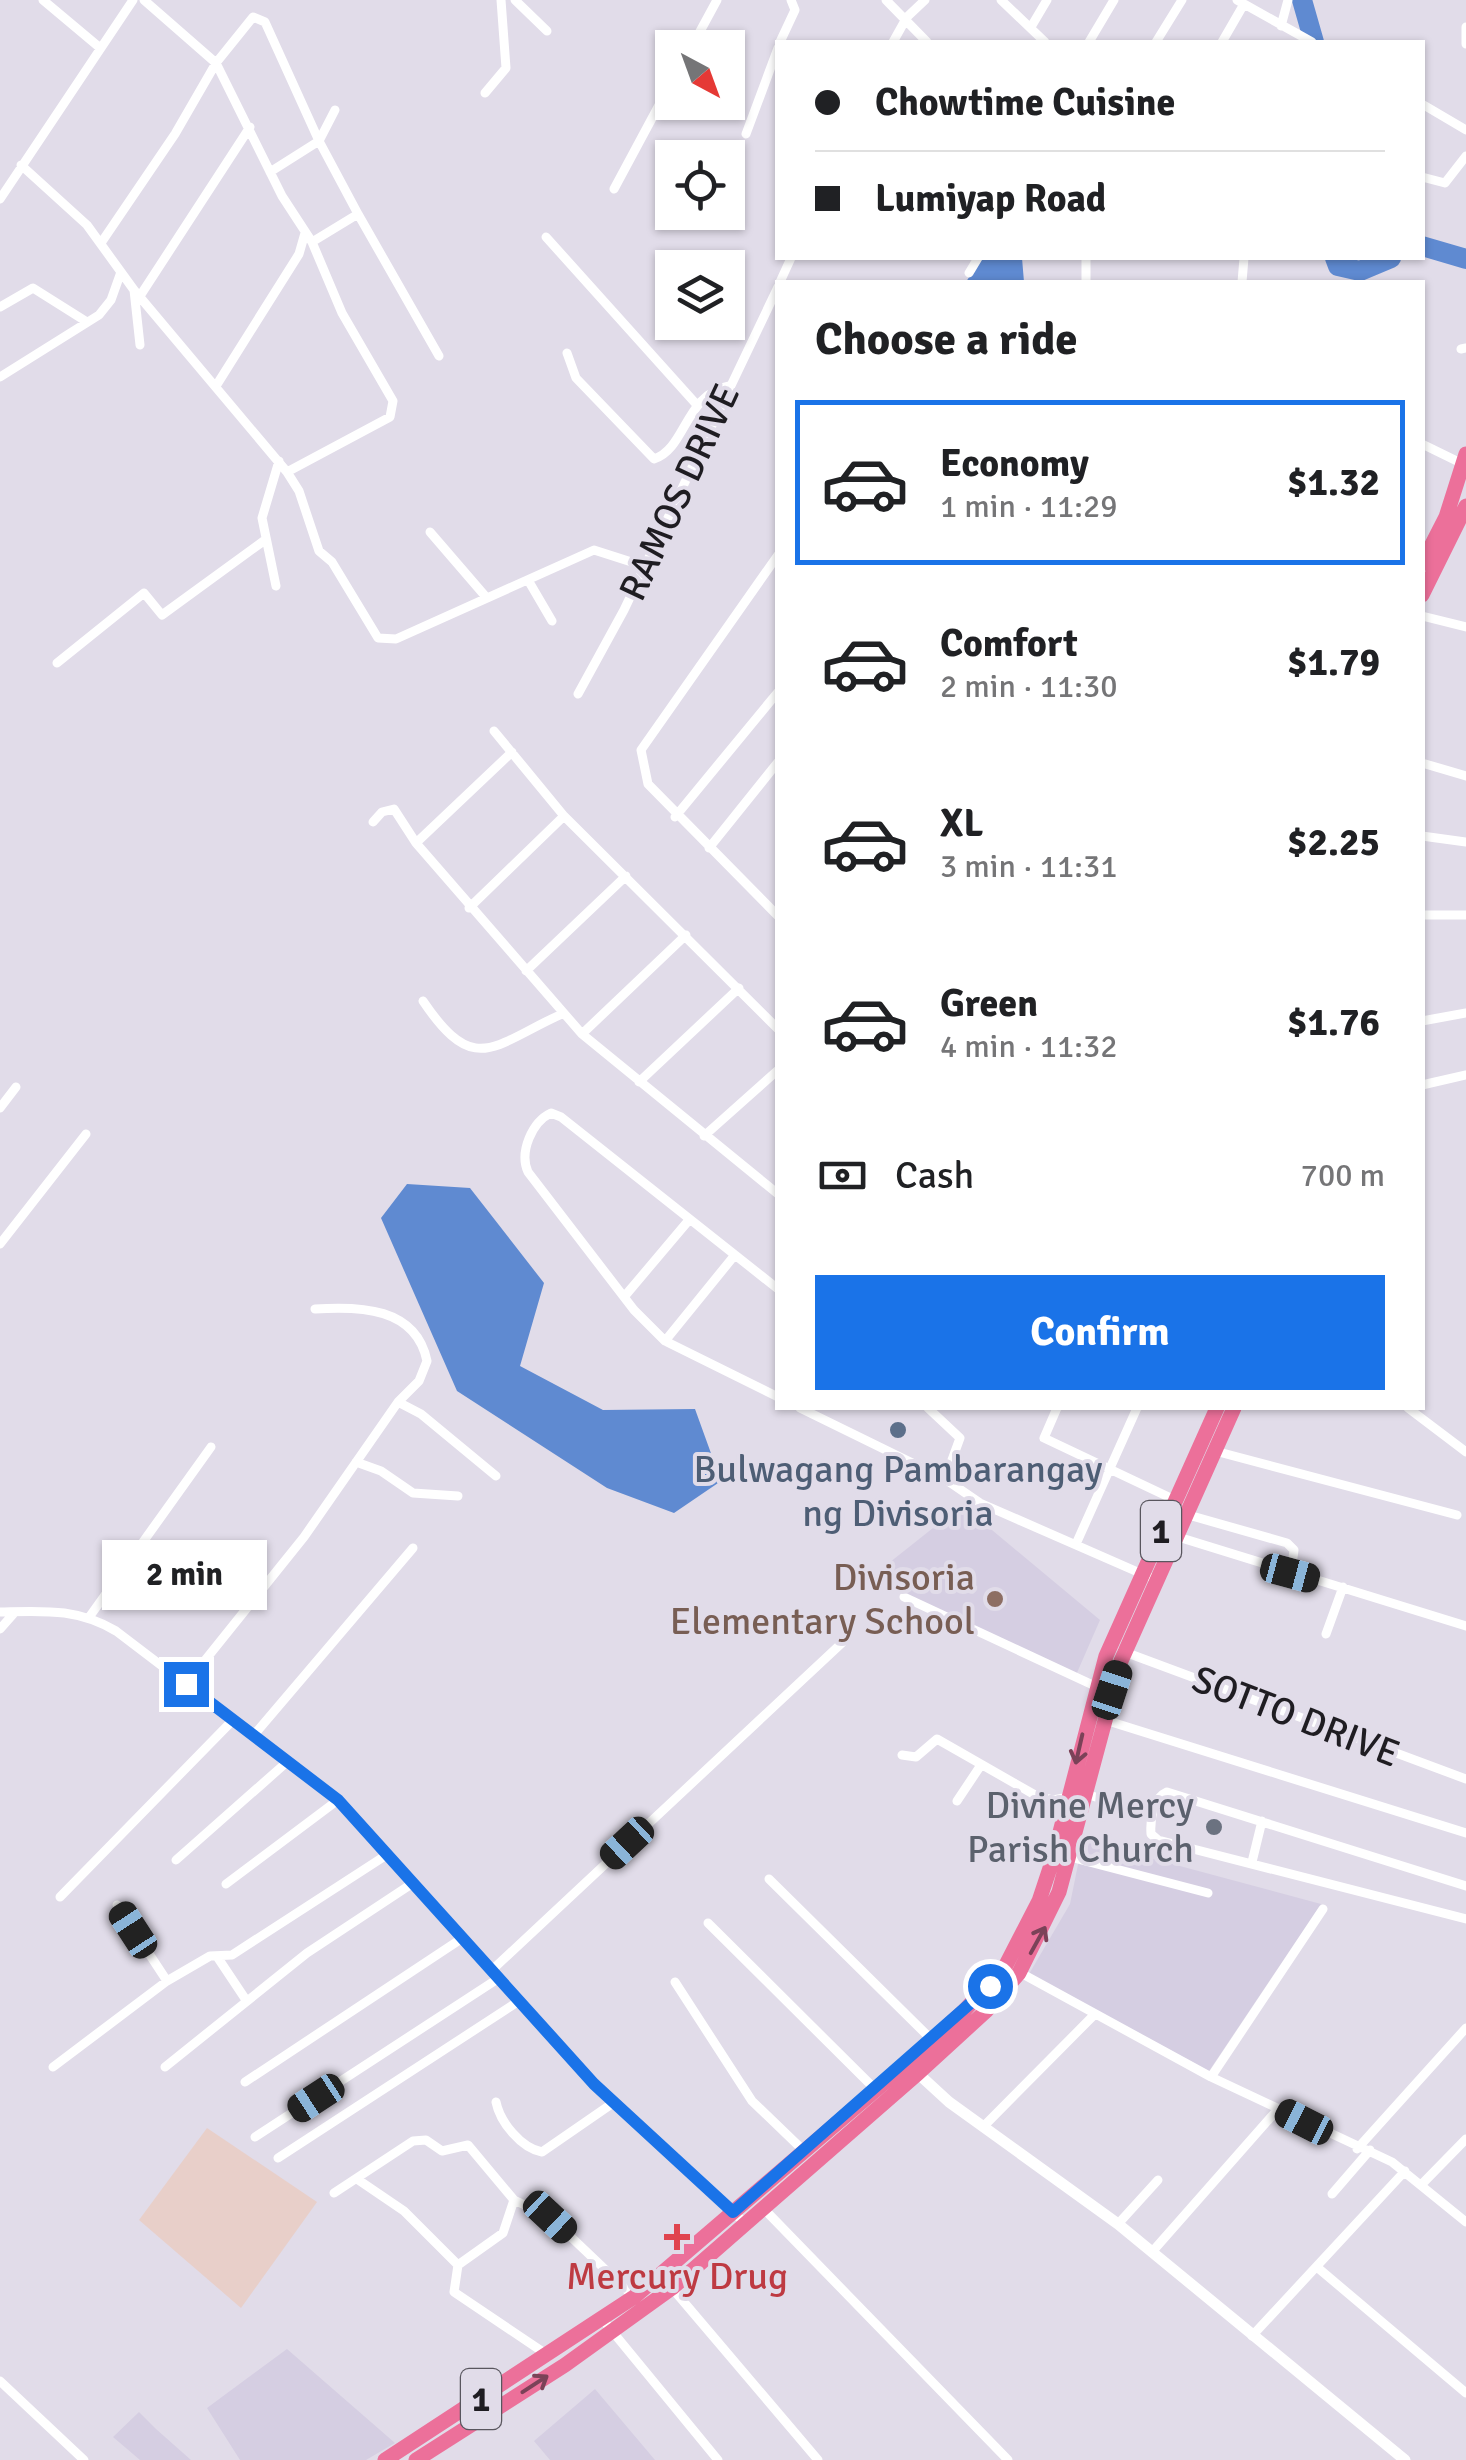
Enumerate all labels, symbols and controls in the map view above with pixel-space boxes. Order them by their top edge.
north arrow [655,30,745,120]
map controls [655,30,745,340]
text: Chowtime Cuisine [875,79,1175,126]
button: locate [655,140,745,230]
text: Lumiyap Road [875,175,1106,222]
button: layers [655,250,745,340]
text: Choose a ride [815,312,1078,367]
street label: RAMOS DRIVE [609,377,750,608]
icon: car [820,438,910,528]
text: Economy [940,440,1089,487]
text: $1.32 [1287,459,1380,506]
text: 1 min · 11:29 [940,487,1118,526]
icon: car [820,618,910,708]
text: Comfort [940,620,1078,667]
text: $1.79 [1287,639,1380,686]
text: 2 min · 11:30 [940,667,1118,706]
icon: car [820,798,910,888]
text: XL [940,800,983,847]
text: $2.25 [1287,819,1380,866]
text: 3 min · 11:31 [940,847,1118,886]
icon: car [820,978,910,1068]
text: Green [940,980,1038,1027]
text: $1.76 [1287,999,1380,1046]
text: 4 min · 11:32 [940,1027,1118,1066]
icon: cash [815,1148,870,1203]
text: Cash [895,1152,974,1199]
text: 700 m [1301,1156,1385,1195]
button: Confirm [815,1275,1385,1390]
marker: Bulwagang Pambarangay ng Divisoria [887,1419,909,1441]
place label: Bulwagang Pambarangay ng Divisoria [693,1446,1103,1537]
road number: 1 [1141,1501,1181,1561]
callout: 2 min [104,1539,268,1609]
car [1257,1551,1323,1595]
place label: Divisoria Elementary School [670,1554,975,1645]
text: 2 min [146,1555,223,1594]
marker: Divisoria Elementary School [984,1588,1006,1610]
street label: SOTTO DRIVE [1186,1656,1406,1777]
car [1088,1657,1136,1723]
route end [164,1662,209,1707]
one-way arrow [1069,1732,1087,1764]
place label: Divine Mercy Parish Church [967,1782,1194,1873]
car [595,1812,659,1874]
marker: Divine Mercy Parish Church [1203,1816,1225,1838]
car [104,1897,162,1963]
one-way arrow [1029,1926,1049,1955]
route start [968,1964,1013,2009]
car [283,2069,349,2127]
car [1270,2095,1338,2149]
car [518,2186,582,2248]
marker: Mercury Drug [666,2226,688,2248]
place label: Mercury Drug [566,2253,788,2300]
road number: 1 [461,2369,501,2429]
one-way arrow [520,2374,549,2395]

